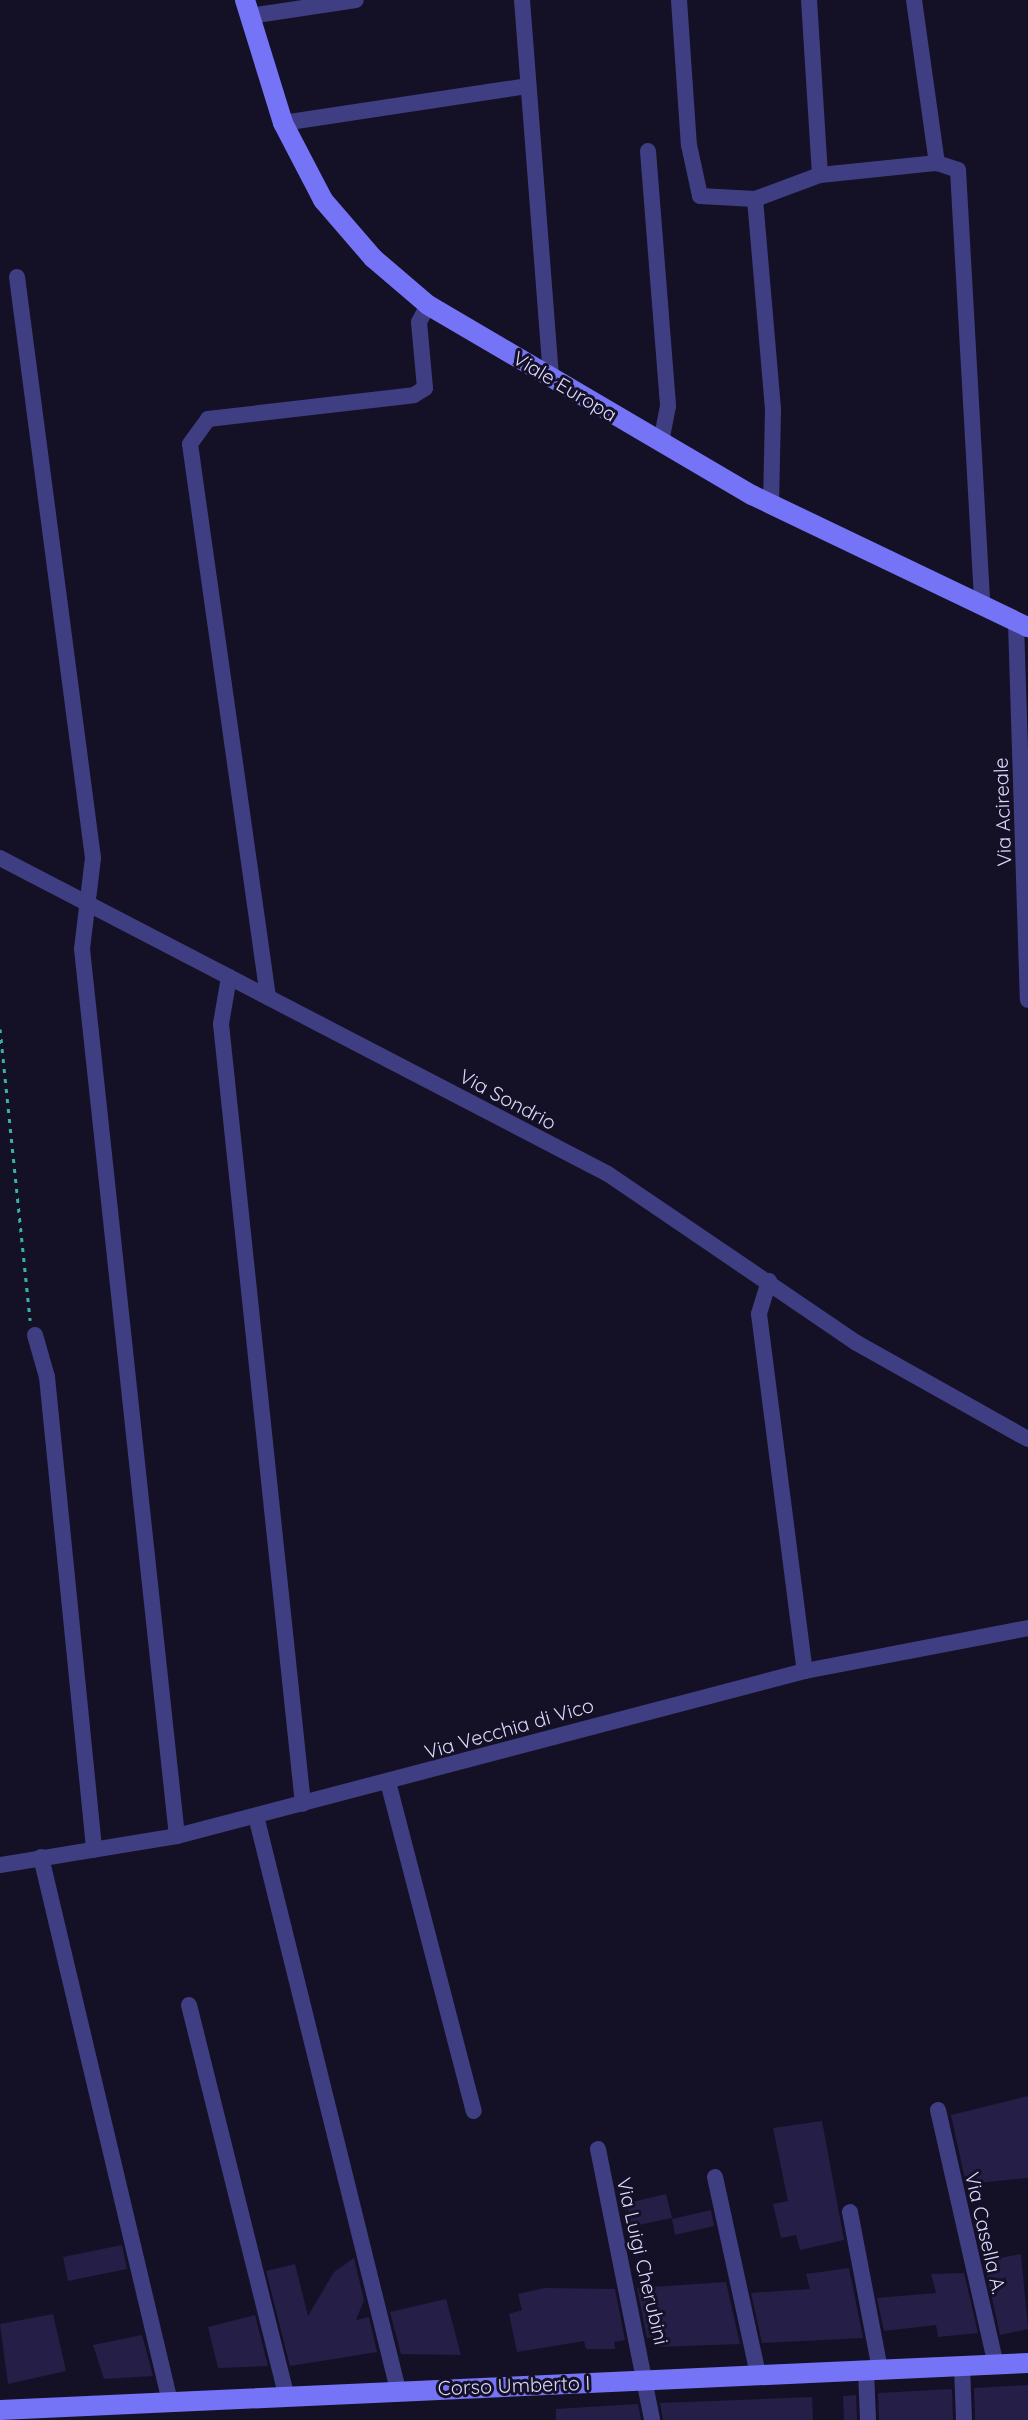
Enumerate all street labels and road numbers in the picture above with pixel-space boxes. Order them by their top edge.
street label: Viale Europa [509,346,621,426]
street label: Via Acireale [988,757,1016,867]
street label: Via Sondrio [455,1063,561,1135]
street label: Via Vecchia di Vico [422,1692,596,1764]
street label: Via Casella A. [960,2170,1012,2296]
street label: Via Luigi Cherubini [612,2175,674,2347]
street label: Corso Umberto I [437,2370,591,2400]

